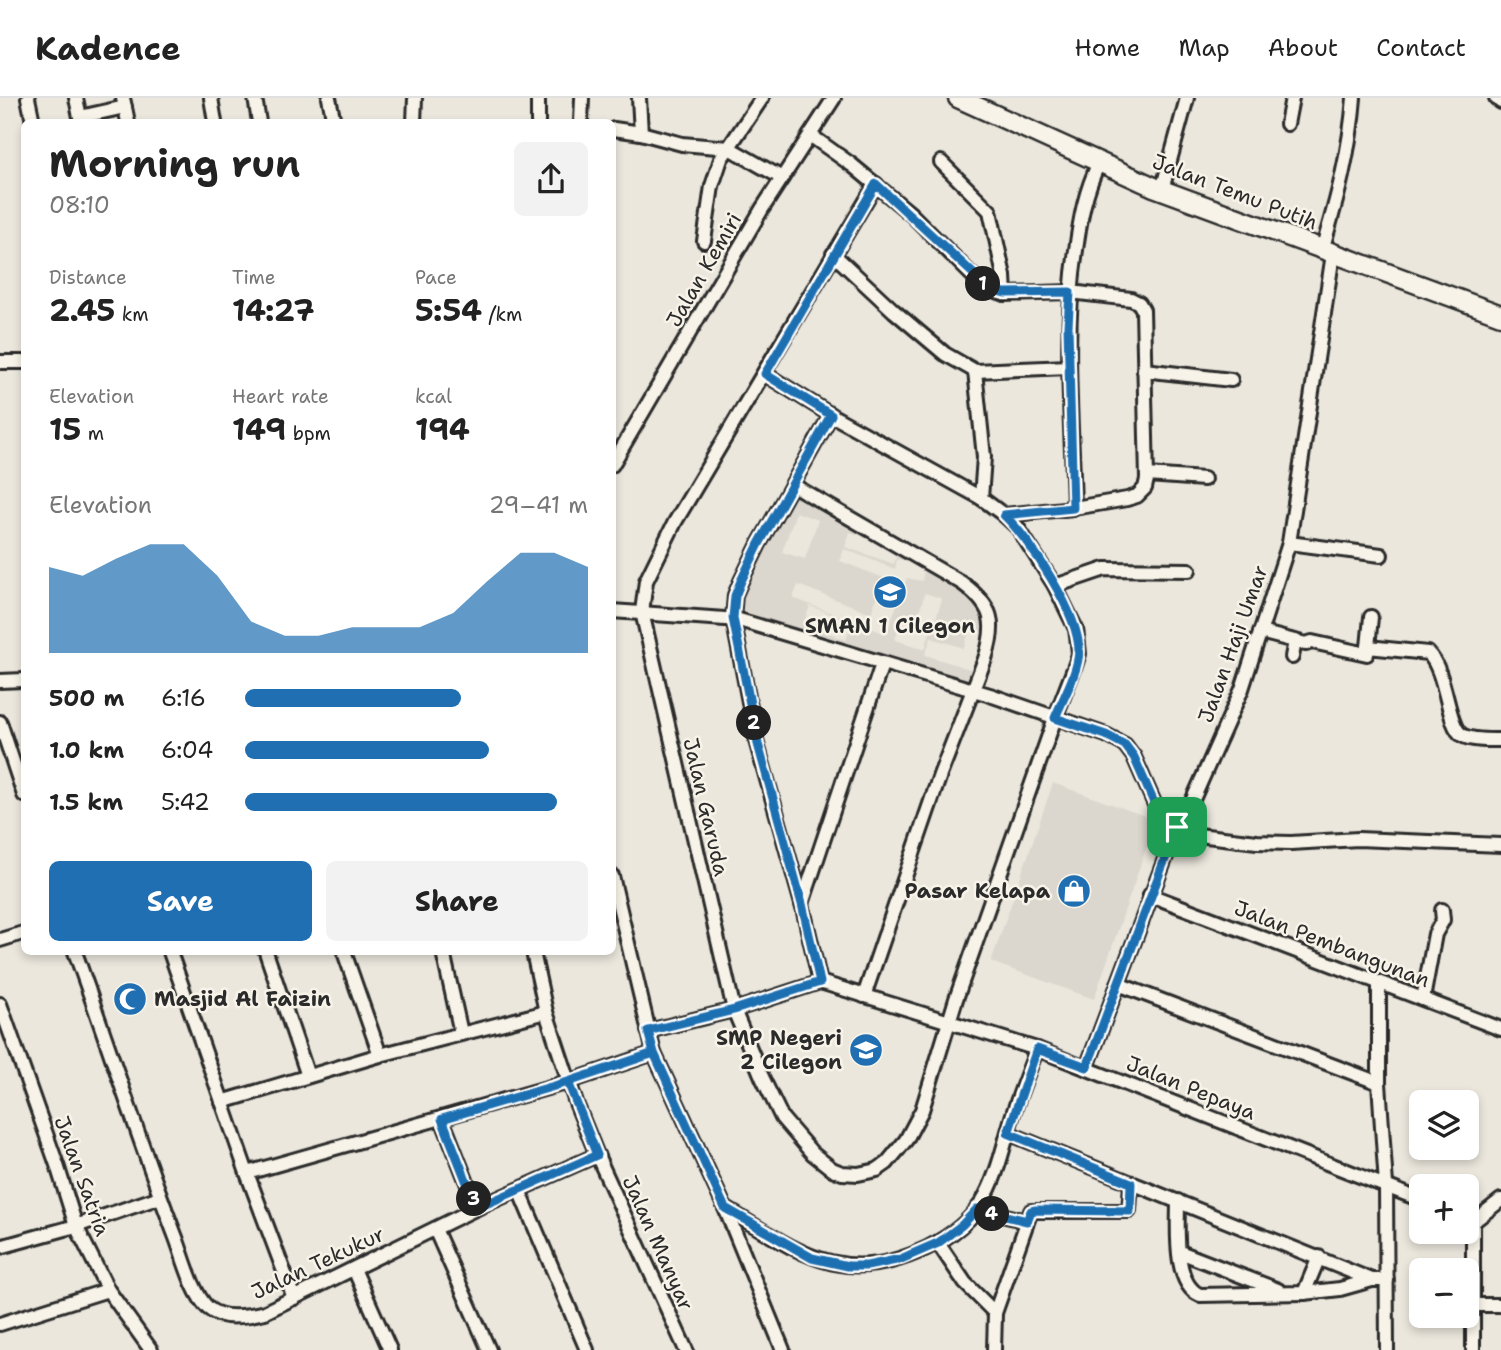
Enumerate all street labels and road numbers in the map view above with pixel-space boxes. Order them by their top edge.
street label: Jalan Temu Putih [1148,148,1322,236]
street label: Jalan Kemiri [660,208,748,332]
street label: Jalan Haji Umar [1191,561,1275,727]
street label: Jalan Garuda [676,735,736,879]
street label: Jalan Pembangunan [1230,894,1434,994]
street label: Jalan Pepaya [1122,1049,1260,1127]
street label: Jalan Satria [47,1112,117,1240]
street label: Jalan Manyar [616,1171,700,1315]
street label: Jalan Tekukur [247,1220,389,1306]

